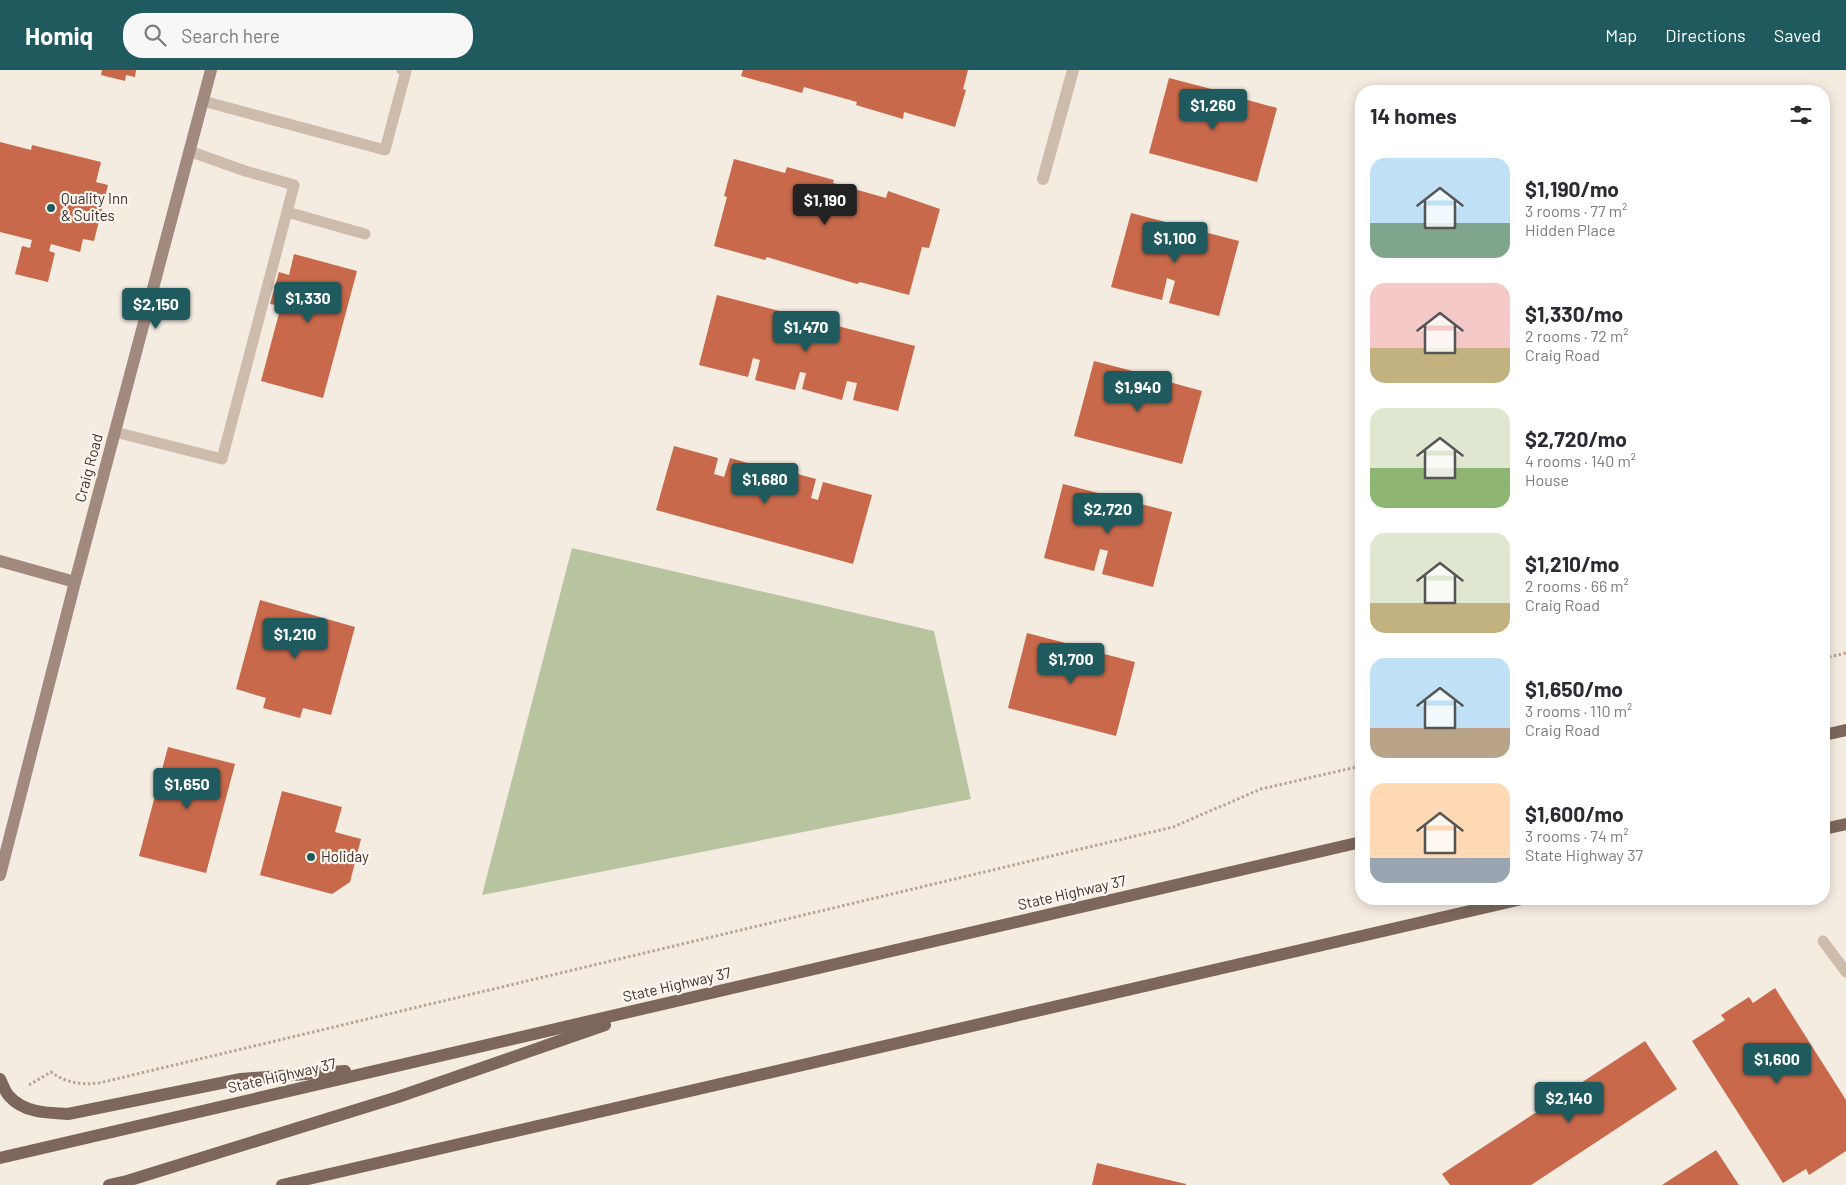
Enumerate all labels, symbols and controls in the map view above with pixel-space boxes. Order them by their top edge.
search box [123,13,473,58]
text: Homiq [25,21,93,50]
icon: search [141,21,169,49]
text: Search here [181,24,280,47]
text: Map [1605,24,1637,46]
text: Directions [1665,24,1746,46]
text: Saved [1774,24,1821,46]
pin: $1,260 [1172,88,1254,131]
text: $1,260 [1190,95,1236,114]
icon: filters [1787,101,1815,129]
text: 14 homes [1370,103,1457,128]
text: $1,190/mo [1525,176,1619,201]
icon: home [1410,178,1470,238]
pin: $1,190 [784,184,866,226]
place label: Quality Inn & Suites [61,189,128,224]
text: $1,190 [804,190,846,209]
text: 3 rooms · 77 m² [1525,201,1627,220]
marker: Quality Inn & Suites [45,202,57,214]
text: Hidden Place [1525,220,1616,239]
pin: $1,100 [1134,222,1216,264]
text: $1,100 [1154,228,1196,247]
pin: $1,330 [267,282,349,324]
pin: $2,150 [115,288,197,330]
text: $1,330 [285,288,331,307]
text: $2,150 [133,294,179,313]
text: $1,330/mo [1525,301,1623,326]
icon: home [1410,303,1470,363]
pin: $1,470 [765,310,847,353]
text: $1,470 [784,317,828,336]
text: 2 rooms · 72 m² [1525,326,1628,345]
text: Craig Road [1525,345,1600,364]
pin: $1,940 [1097,370,1179,413]
text: $1,940 [1115,377,1161,396]
text: $2,720/mo [1525,426,1627,451]
icon: home [1410,428,1470,488]
street label: Craig Road [70,431,106,504]
text: 4 rooms · 140 m² [1525,451,1636,470]
pin: $1,680 [724,462,806,505]
text: $1,680 [742,469,788,488]
text: House [1525,470,1569,489]
pin: $2,720 [1067,492,1149,535]
text: $2,720 [1084,499,1132,518]
text: $1,210/mo [1525,551,1620,576]
icon: home [1410,553,1470,613]
text: 2 rooms · 66 m² [1525,576,1629,595]
text: Craig Road [1525,595,1600,614]
pin: $1,210 [254,618,336,660]
text: $1,210 [274,624,316,643]
pin: $1,700 [1030,642,1112,685]
text: $1,700 [1048,649,1094,668]
text: $1,650/mo [1525,676,1623,701]
icon: home [1410,678,1470,738]
text: 3 rooms · 110 m² [1525,701,1632,720]
text: Craig Road [1525,720,1600,739]
pin: $1,650 [146,768,228,810]
text: $1,650 [164,774,210,793]
text: $1,600/mo [1525,801,1624,826]
icon: home [1410,803,1470,863]
text: 3 rooms · 74 m² [1525,826,1628,845]
text: State Highway 37 [1525,845,1643,864]
place label: Holiday [321,847,369,865]
marker: Holiday [305,851,317,863]
street label: State Highway 37 [1016,871,1128,913]
street label: State Highway 37 [621,963,733,1005]
pin: $1,600 [1736,1042,1818,1085]
text: $1,600 [1754,1049,1800,1068]
street label: State Highway 37 [226,1054,338,1096]
pin: $2,140 [1528,1082,1610,1124]
text: $2,140 [1546,1088,1592,1107]

